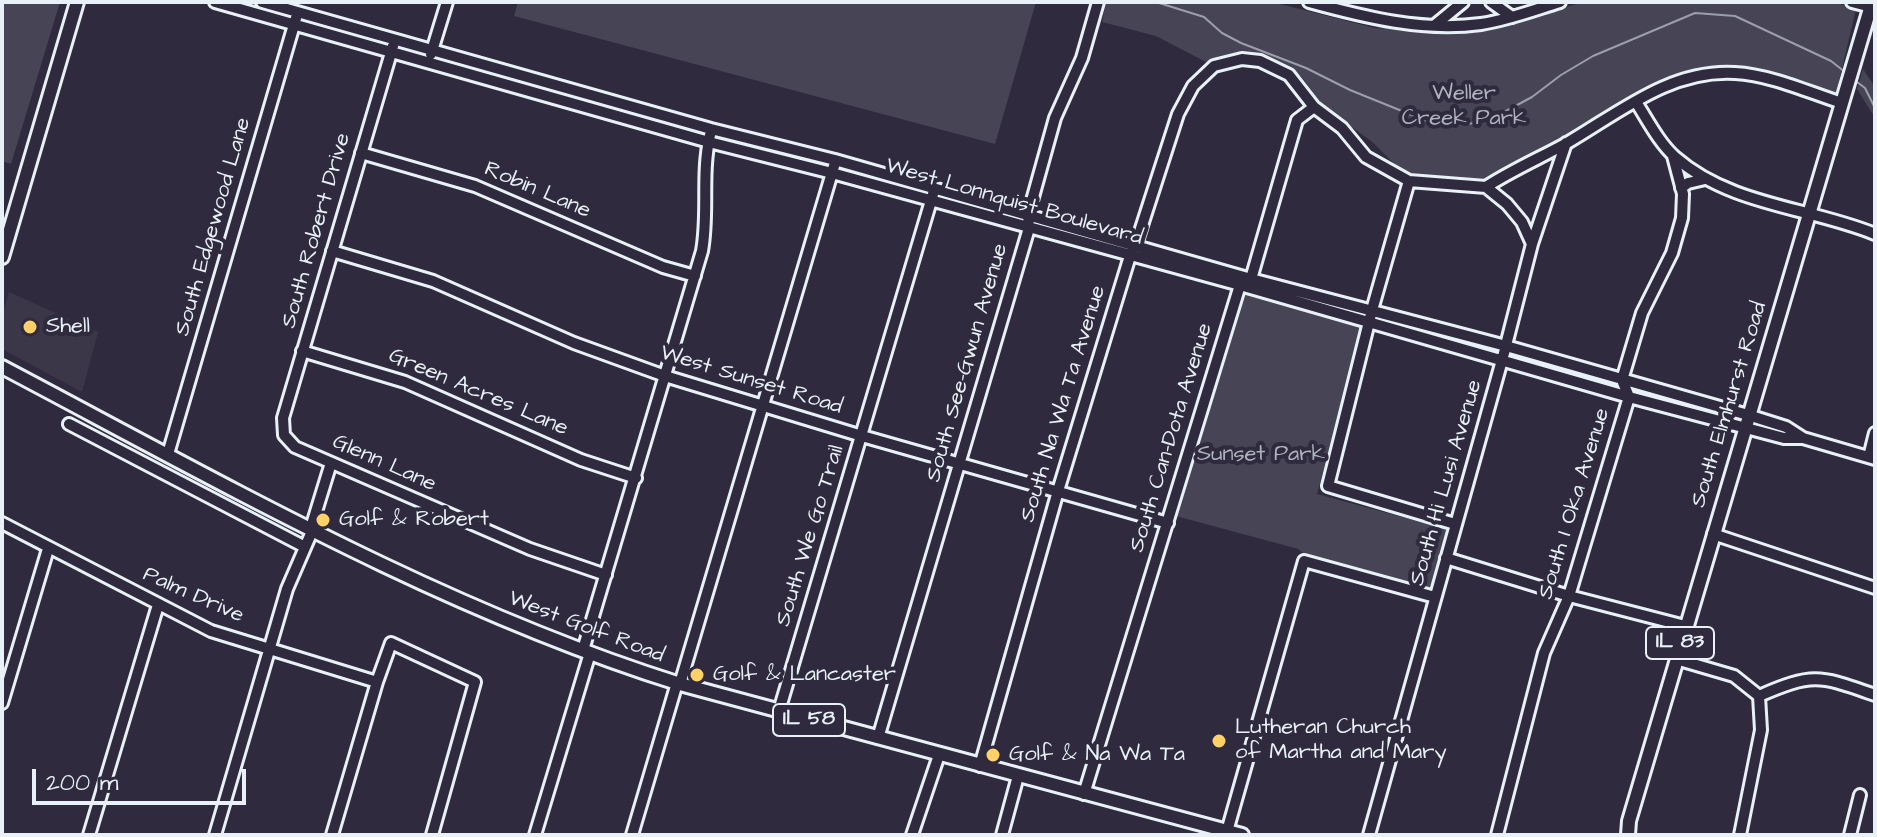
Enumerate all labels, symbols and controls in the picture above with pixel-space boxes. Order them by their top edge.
park label: Weller Creek Park [1402,81,1526,132]
street label: South Edgewood Lane [170,115,258,339]
street label: South Robert Drive [277,131,357,331]
street label: West Lonnquist Boulevard [882,154,1146,252]
street label: Robin Lane [480,157,594,225]
street label: South See-Gwun Avenue [921,241,1015,485]
street label: South Na Wa Ta Avenue [1015,283,1113,525]
street label: South Elmhurst Road [1686,299,1774,511]
place label: Shell [46,314,90,340]
marker: Shell [21,318,39,336]
street label: South Can-Dota Avenue [1125,320,1219,556]
street label: West Sunset Road [657,341,845,421]
street label: Green Acres Lane [384,343,572,443]
street label: South Hi Lusi Avenue [1405,377,1489,589]
street label: South I Oka Avenue [1533,405,1617,603]
street label: Glenn Lane [328,429,440,499]
street label: South We Go Trail [771,442,851,630]
park label: Sunset Park [1197,442,1325,468]
place label: Golf & Robert [339,507,489,533]
marker: Golf & Robert [314,511,332,529]
street label: Palm Drive [138,562,248,630]
street label: West Golf Road [504,586,668,670]
road number: IL 83 [1646,627,1714,659]
place label: Golf & Lancaster [713,662,896,688]
marker: Golf & Lancaster [688,666,706,684]
road number: IL 58 [773,704,845,736]
place label: Lutheran Church of Martha and Mary [1235,715,1446,766]
marker: Lutheran Church of Martha and Mary [1210,732,1228,750]
place label: Golf & Na Wa Ta [1009,742,1185,768]
marker: Golf & Na Wa Ta [984,746,1002,764]
scale bar [36,753,250,803]
text: 200 m [46,766,118,800]

